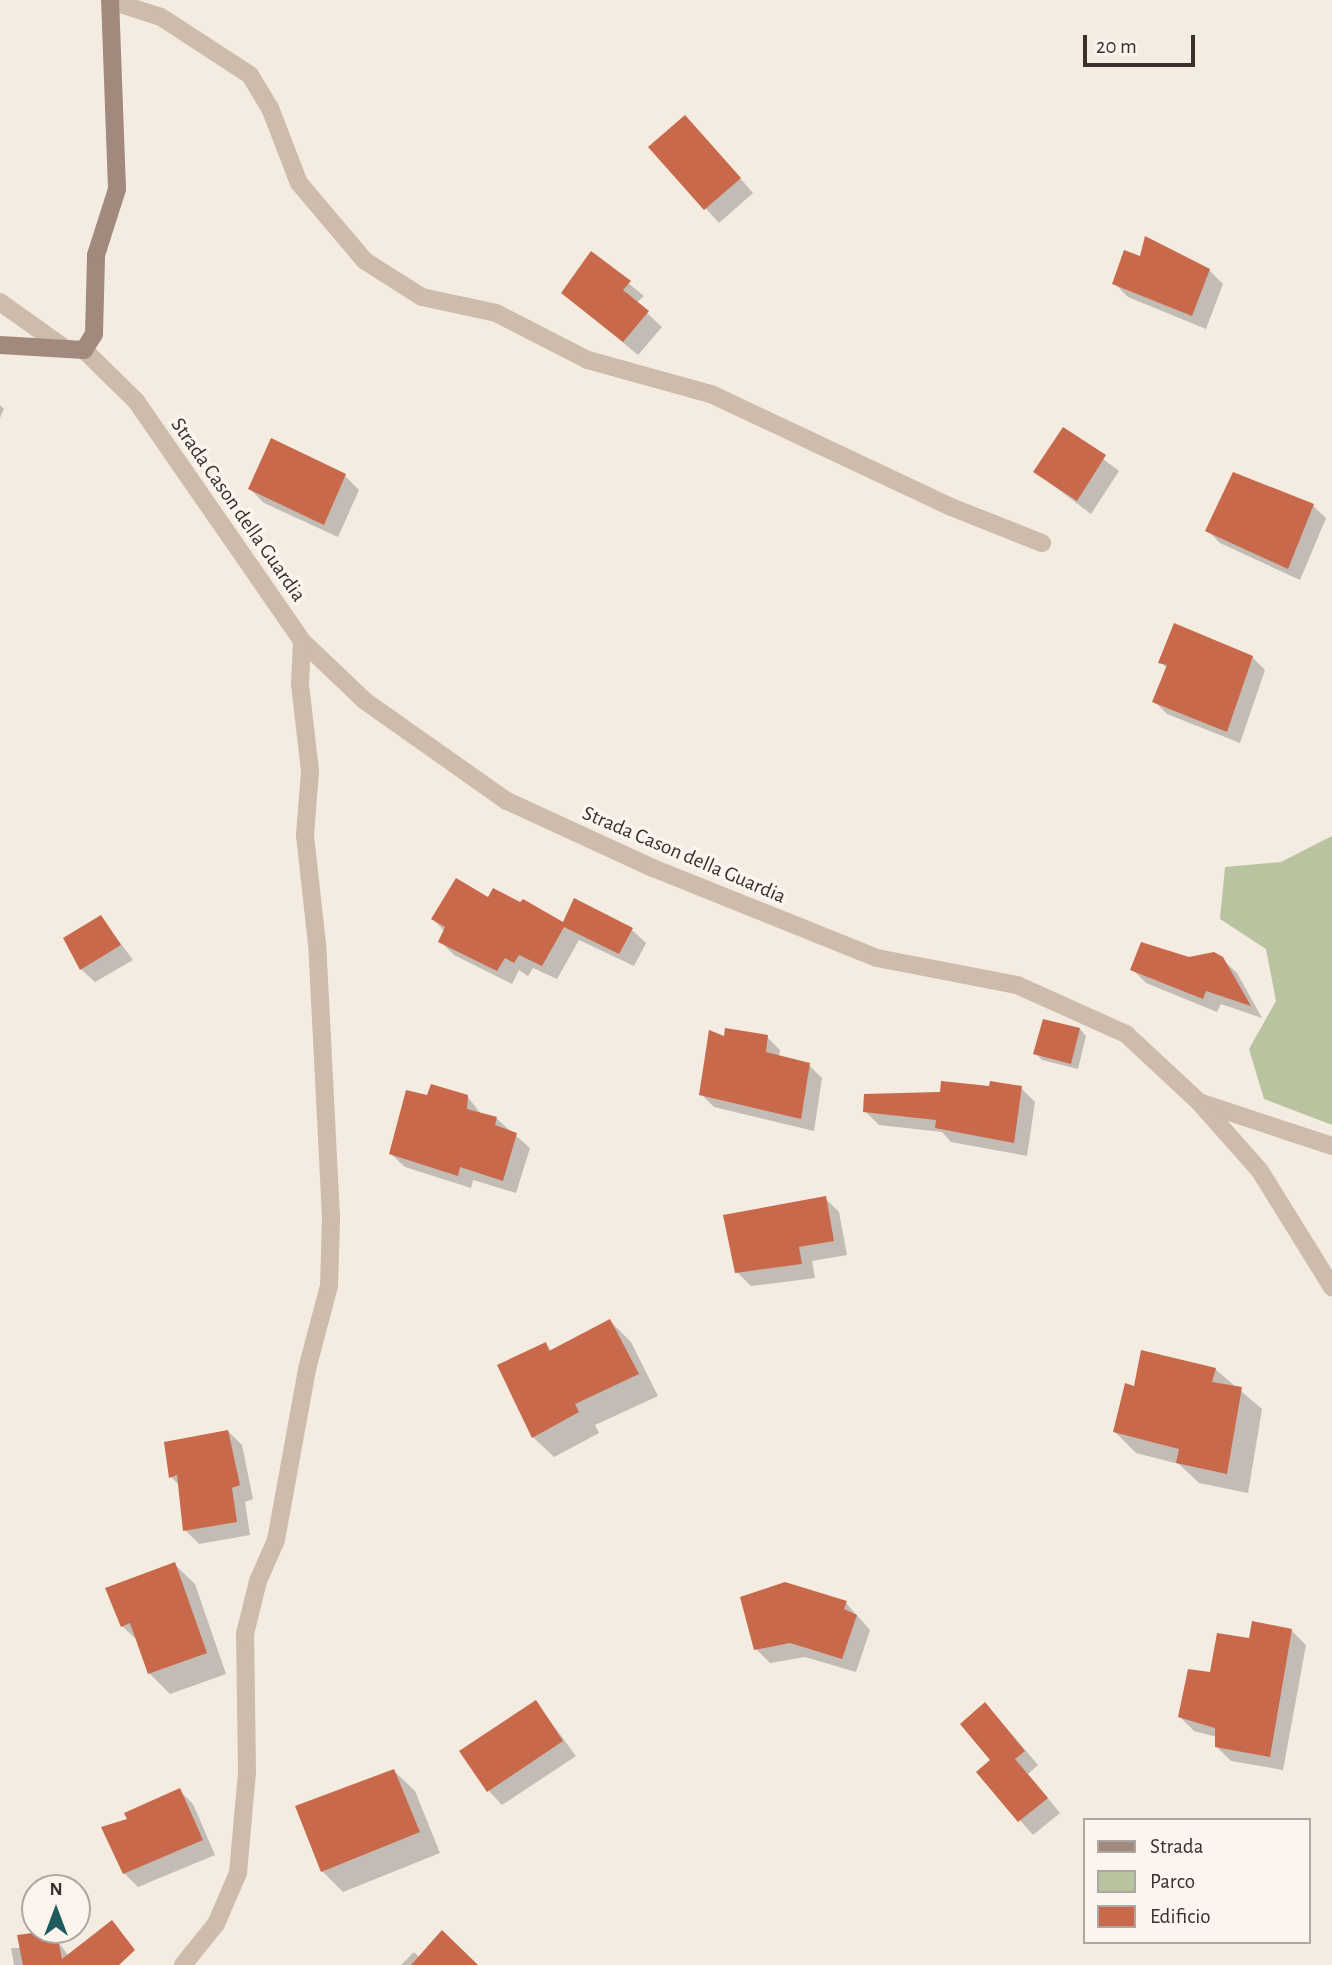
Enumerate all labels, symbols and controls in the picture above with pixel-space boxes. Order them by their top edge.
scale bar [1087,21,1199,65]
text: 20 m [1096,36,1137,57]
street label: Strada Cason della Guardia [165,413,311,607]
street label: Strada Cason della Guardia [578,801,790,909]
legend [1084,1818,1311,1944]
text: Strada [1150,1836,1203,1857]
text: Parco [1150,1871,1195,1892]
north arrow [21,1874,91,1944]
text: N [49,1880,63,1899]
text: Edificio [1150,1906,1211,1927]

